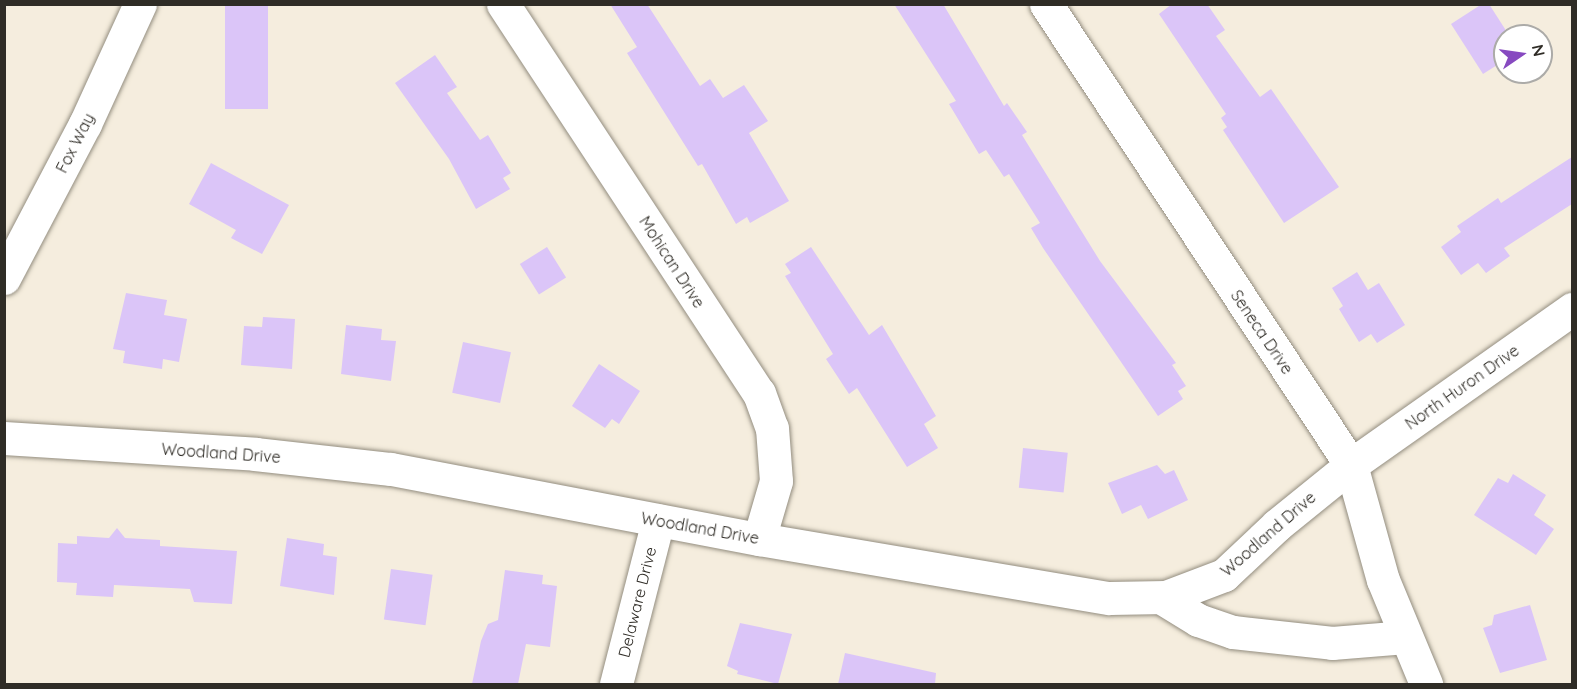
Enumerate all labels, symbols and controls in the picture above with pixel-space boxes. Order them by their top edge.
north arrow [1493,24,1553,84]
text: N [1528,42,1550,58]
street label: Fox Way [52,110,98,176]
street label: Mohican Drive [635,213,709,311]
street label: Seneca Drive [1227,286,1297,378]
street label: North Huron Drive [1401,341,1523,433]
street label: Woodland Drive [161,439,281,467]
street label: Woodland Drive [1217,488,1319,580]
street label: Woodland Drive [640,508,760,548]
street label: Delaware Drive [614,545,660,659]

